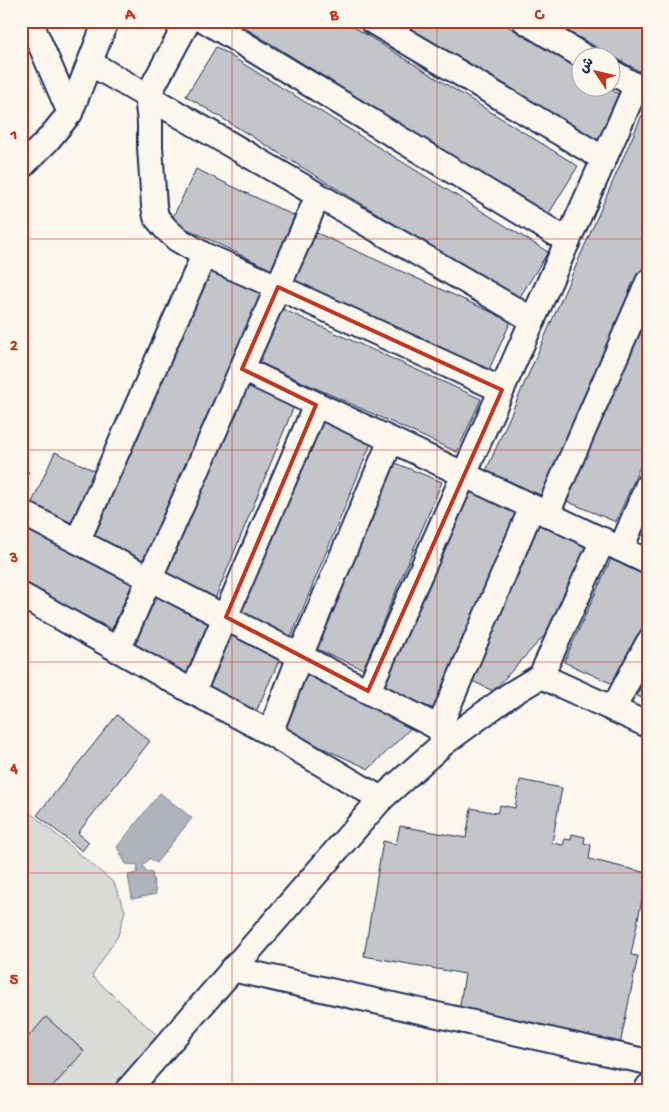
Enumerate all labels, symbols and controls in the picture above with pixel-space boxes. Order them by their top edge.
text: A [124,7,136,26]
text: B [329,7,339,26]
text: C [534,7,545,26]
north arrow [572,48,622,98]
text: ش [576,55,599,77]
text: 1 [10,127,17,146]
text: 2 [10,338,18,357]
text: 3 [9,550,18,569]
text: 4 [9,761,18,780]
text: 5 [10,972,19,991]

